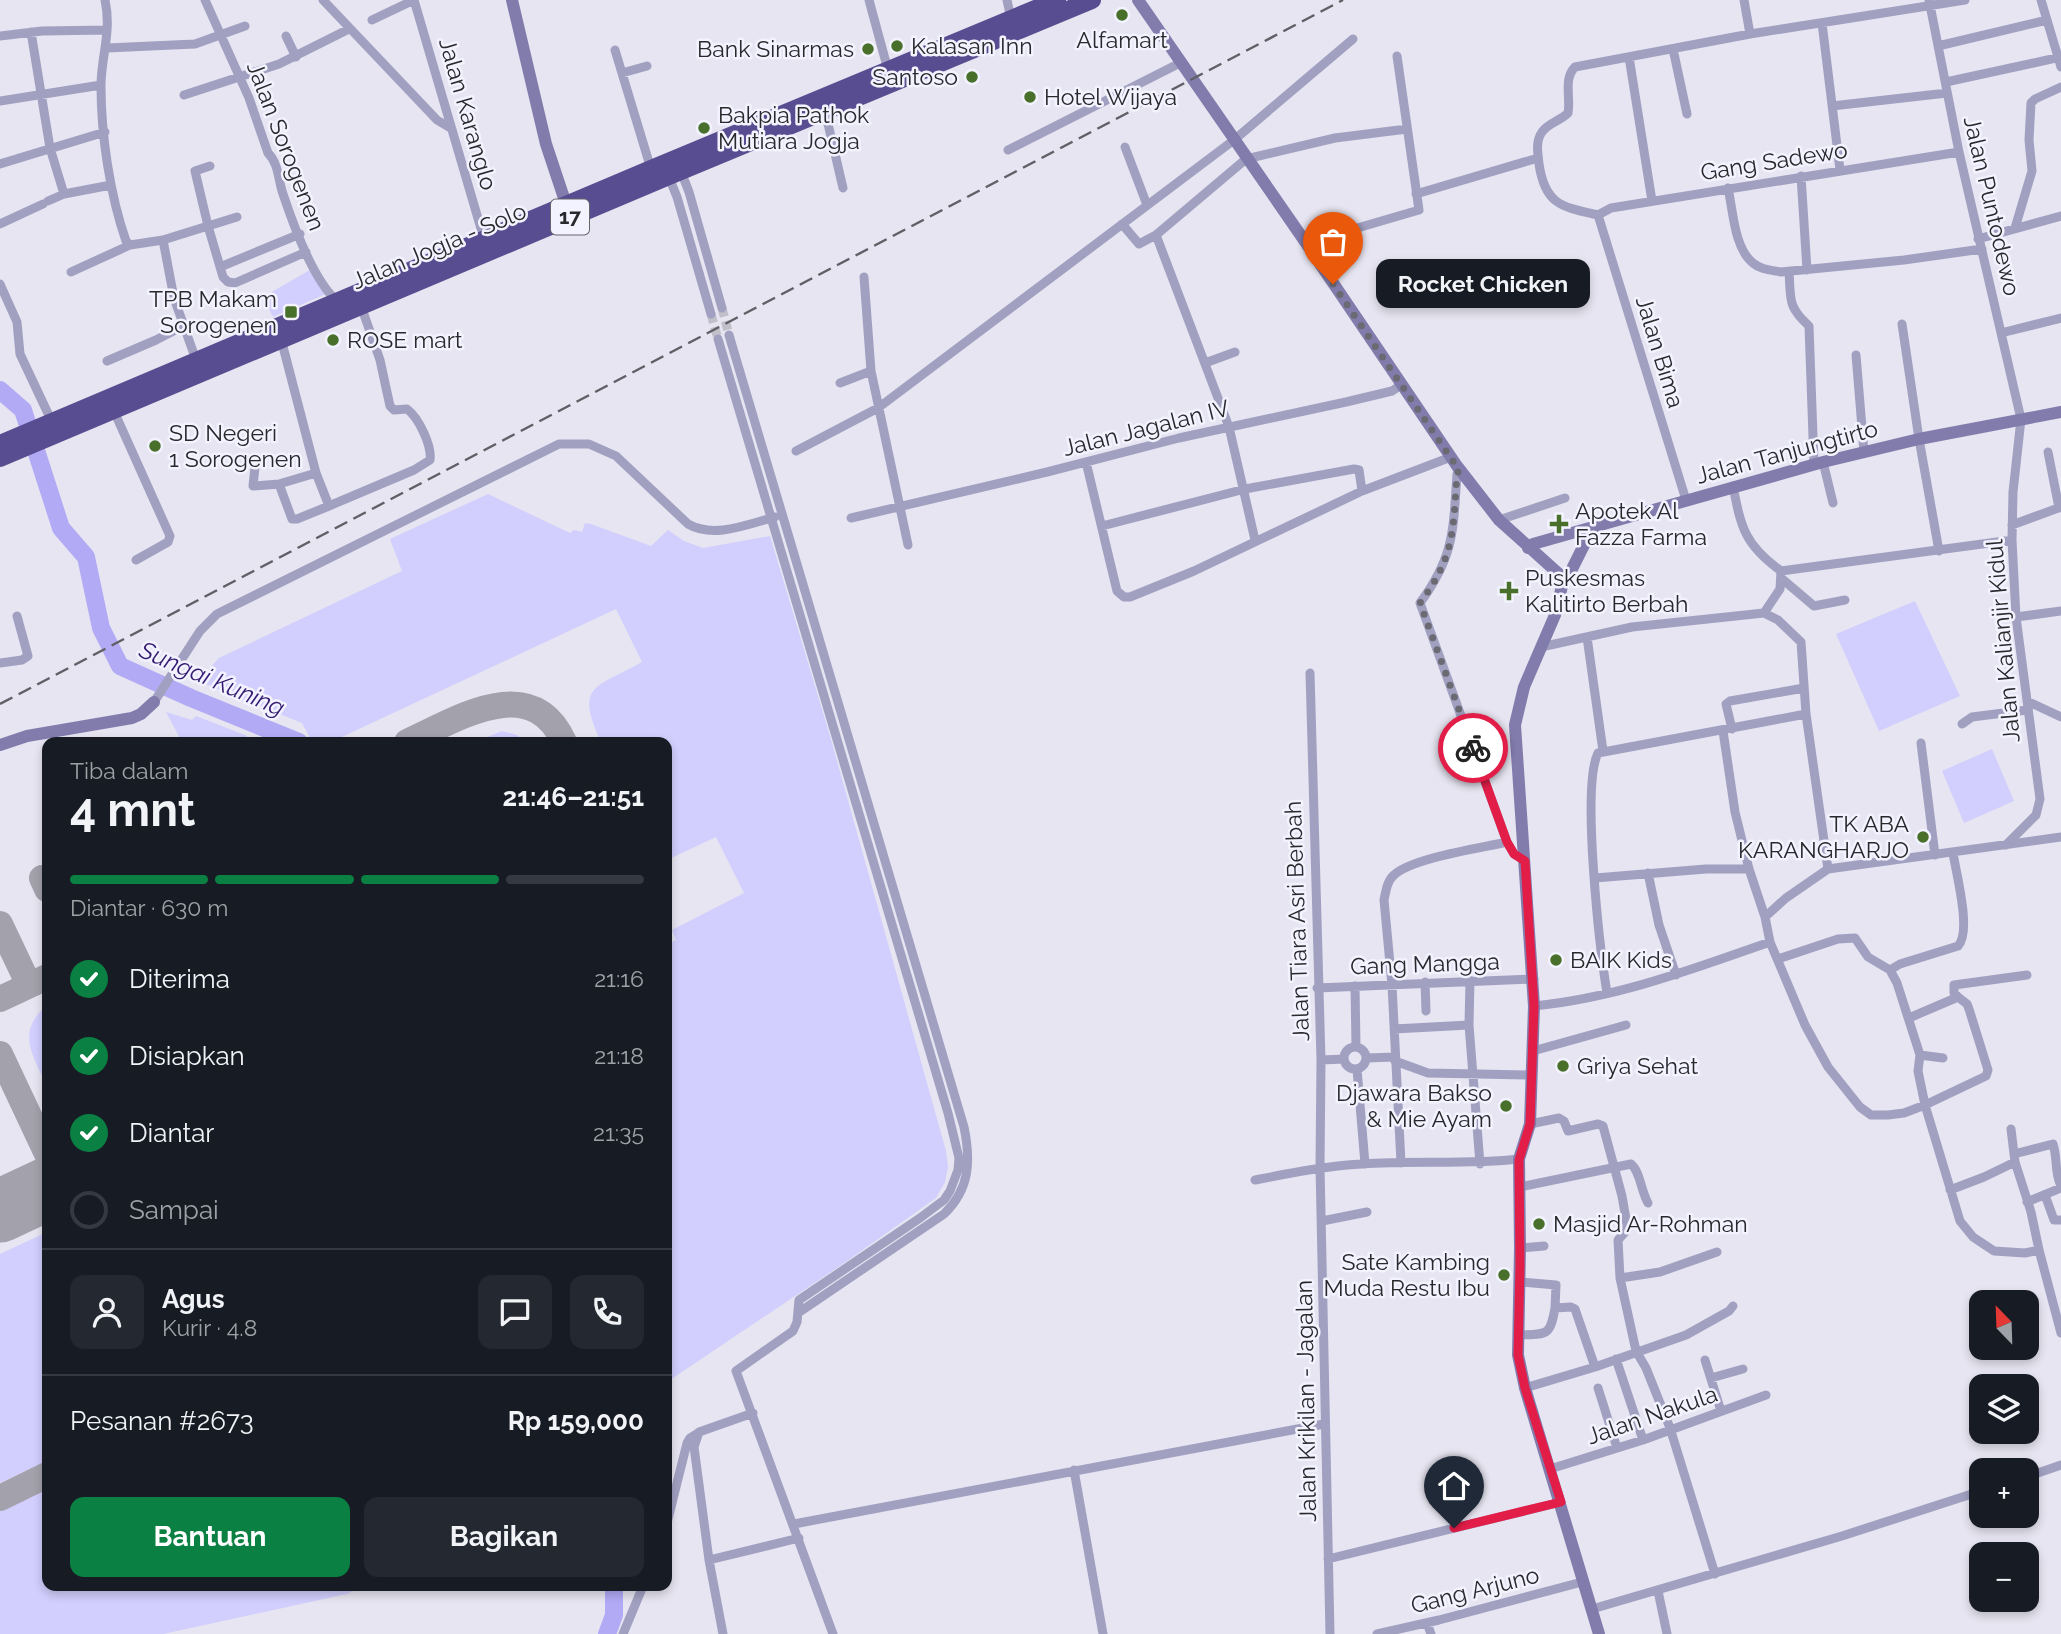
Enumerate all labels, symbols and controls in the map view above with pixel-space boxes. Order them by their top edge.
marker: Alfamart [1114,7,1130,23]
place label: Alfamart [1076,26,1168,53]
place label: Kalasan Inn [911,32,1033,59]
street label: Jalan Karanglo [434,35,503,193]
place label: Bank Sinarmas [697,35,854,62]
marker: Kalasan Inn [889,38,905,54]
marker: Bank Sinarmas [860,41,876,57]
street label: Jalan Sorogenen [242,58,331,234]
place label: Santoso [872,63,958,90]
marker: Santoso [964,69,980,85]
place label: Hotel Wijaya [1044,83,1177,110]
marker: Hotel Wijaya [1022,89,1038,105]
place label: Bakpia Pathok Mutiara Jogja [718,101,869,154]
street label: Jalan Puntodewo [1959,114,2026,298]
marker: Bakpia Pathok Mutiara Jogja [696,120,712,136]
street label: Gang Sadewo [1699,136,1849,185]
street label: Jalan Jogja - Solo [348,197,530,294]
road number: 17 [551,200,589,234]
pin [1303,212,1363,284]
icon: bag [1314,223,1352,261]
callout: Rocket Chicken [1375,260,1588,308]
text: Rocket Chicken [1398,270,1568,297]
place label: TPB Makam Sorogenen [149,285,277,338]
street label: Jalan Bima [1631,293,1690,411]
marker: TPB Makam Sorogenen [283,304,299,320]
place label: ROSE mart [347,326,463,353]
marker: ROSE mart [325,332,341,348]
street label: Jalan Jagalan IV [1060,394,1232,461]
street label: Jalan Tanjungtirto [1693,414,1881,489]
place label: SD Negeri 1 Sorogenen [169,419,302,472]
marker: SD Negeri 1 Sorogenen [147,438,163,454]
place label: Apotek Al Fazza Farma [1575,497,1707,550]
marker: Apotek Al Fazza Farma [1549,514,1569,534]
street label: Jalan Kalianjir Kidul [1980,538,2025,744]
place label: Puskesmas Kalitirto Berbah [1525,564,1688,617]
marker: Puskesmas Kalitirto Berbah [1499,581,1519,601]
water label: Sungai Kuning [134,635,289,722]
courier [1438,713,1508,783]
icon: bike [1454,729,1492,767]
text: Tiba dalam [70,757,188,784]
text: 21:46–21:51 [503,782,644,812]
text: 4 mnt [70,783,195,837]
street label: Jalan Tiara Asri Berbah [1279,800,1314,1042]
place label: TK ABA KARANGHARJO [1738,810,1909,863]
marker: TK ABA KARANGHARJO [1915,829,1931,845]
text: Diantar · 630 m [70,894,228,921]
place label: BAIK Kids [1570,946,1672,973]
street label: Gang Mangga [1350,947,1500,980]
marker: BAIK Kids [1548,952,1564,968]
icon: check [70,960,108,998]
text: Diterima [129,964,230,994]
text: 21:16 [594,965,644,992]
icon: check [70,1037,108,1075]
text: Disiapkan [129,1041,245,1071]
text: 21:18 [594,1042,644,1069]
place label: Griya Sehat [1577,1052,1698,1079]
marker: Griya Sehat [1555,1058,1571,1074]
place label: Djawara Bakso & Mie Ayam [1336,1079,1492,1132]
marker: Djawara Bakso & Mie Ayam [1498,1098,1514,1114]
icon: check [70,1114,108,1152]
text: Diantar [129,1118,214,1148]
text: 21:35 [593,1119,644,1146]
text: Sampai [129,1195,219,1225]
place label: Masjid Ar-Rohman [1553,1210,1748,1237]
marker: Masjid Ar-Rohman [1531,1216,1547,1232]
place label: Sate Kambing Muda Restu Ibu [1323,1248,1490,1301]
marker: Sate Kambing Muda Restu Ibu [1496,1267,1512,1283]
button: person [70,1275,144,1349]
button: chat [478,1275,552,1349]
button: phone [570,1275,644,1349]
street label: Jalan Krikilan - Jagalan [1290,1280,1321,1522]
text: Agus [162,1284,224,1314]
north arrow [1969,1290,2039,1360]
map controls [1969,1290,2039,1612]
text: Kurir · 4.8 [162,1314,257,1341]
button: layers [1969,1374,2039,1444]
street label: Jalan Nakula [1583,1380,1721,1449]
text: Pesanan #2673 [70,1406,254,1436]
text: Rp 159,000 [508,1406,644,1436]
pin [1424,1456,1484,1528]
button: + [1969,1458,2039,1528]
icon: home [1435,1467,1473,1505]
button: Bantuan [70,1497,350,1577]
button: Bagikan [364,1497,644,1577]
button: − [1969,1542,2039,1612]
street label: Gang Arjuno [1408,1561,1542,1619]

